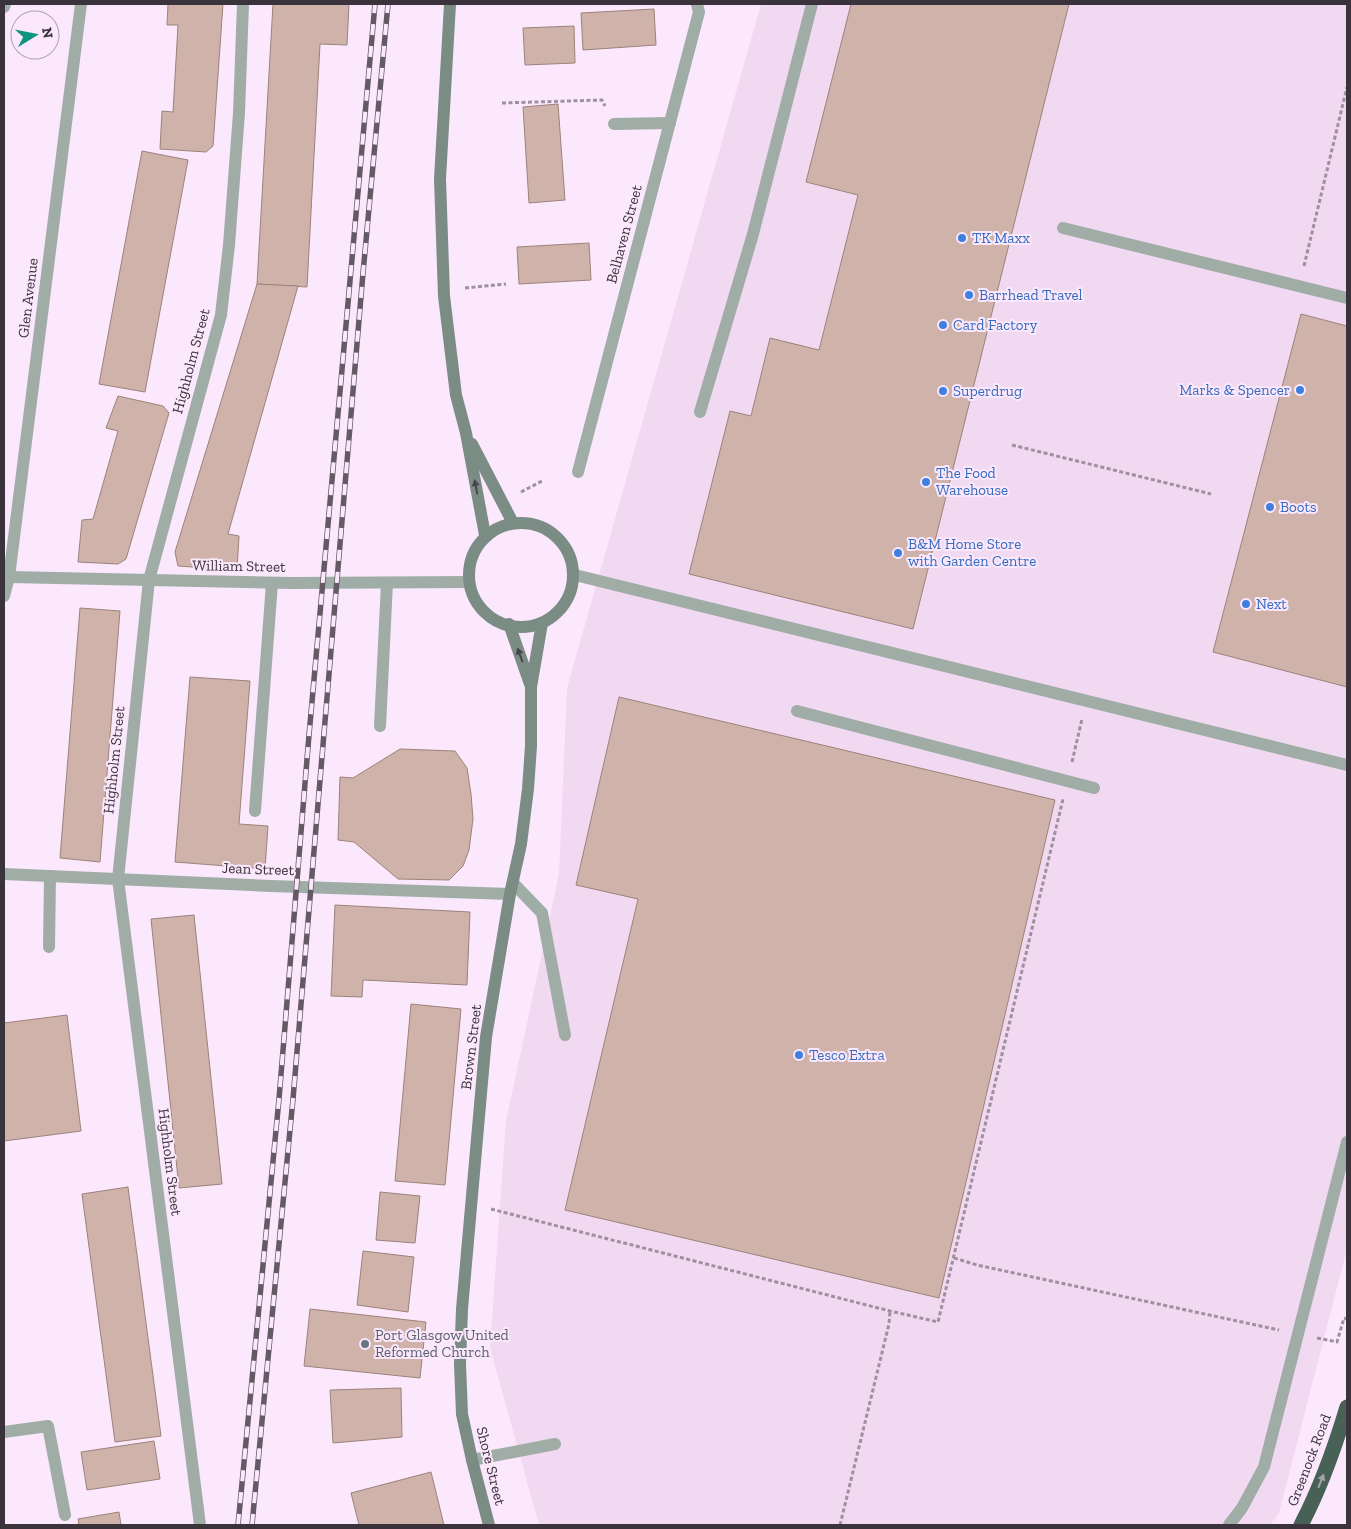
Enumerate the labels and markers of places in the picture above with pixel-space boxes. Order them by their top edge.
place label: TK Maxx [972,229,1030,247]
marker: TK Maxx [956,232,968,244]
place label: Barrhead Travel [979,286,1083,304]
marker: Barrhead Travel [963,289,975,301]
place label: Card Factory [953,316,1038,334]
marker: Card Factory [937,319,949,331]
place label: Marks & Spencer [1179,381,1290,399]
place label: Superdrug [953,382,1022,400]
marker: Marks & Spencer [1294,384,1306,396]
marker: Superdrug [937,385,949,397]
place label: The Food Warehouse [936,464,1008,499]
marker: The Food Warehouse [920,476,932,488]
place label: Boots [1280,498,1317,516]
marker: Boots [1264,501,1276,513]
place label: B&M Home Store with Garden Centre [908,535,1036,570]
marker: B&M Home Store with Garden Centre [892,547,904,559]
place label: Next [1256,595,1287,613]
marker: Next [1240,598,1252,610]
place label: Tesco Extra [809,1046,885,1064]
marker: Tesco Extra [793,1049,805,1061]
place label: Port Glasgow United Reformed Church [375,1326,510,1361]
marker: Port Glasgow United Reformed Church [359,1338,371,1350]

